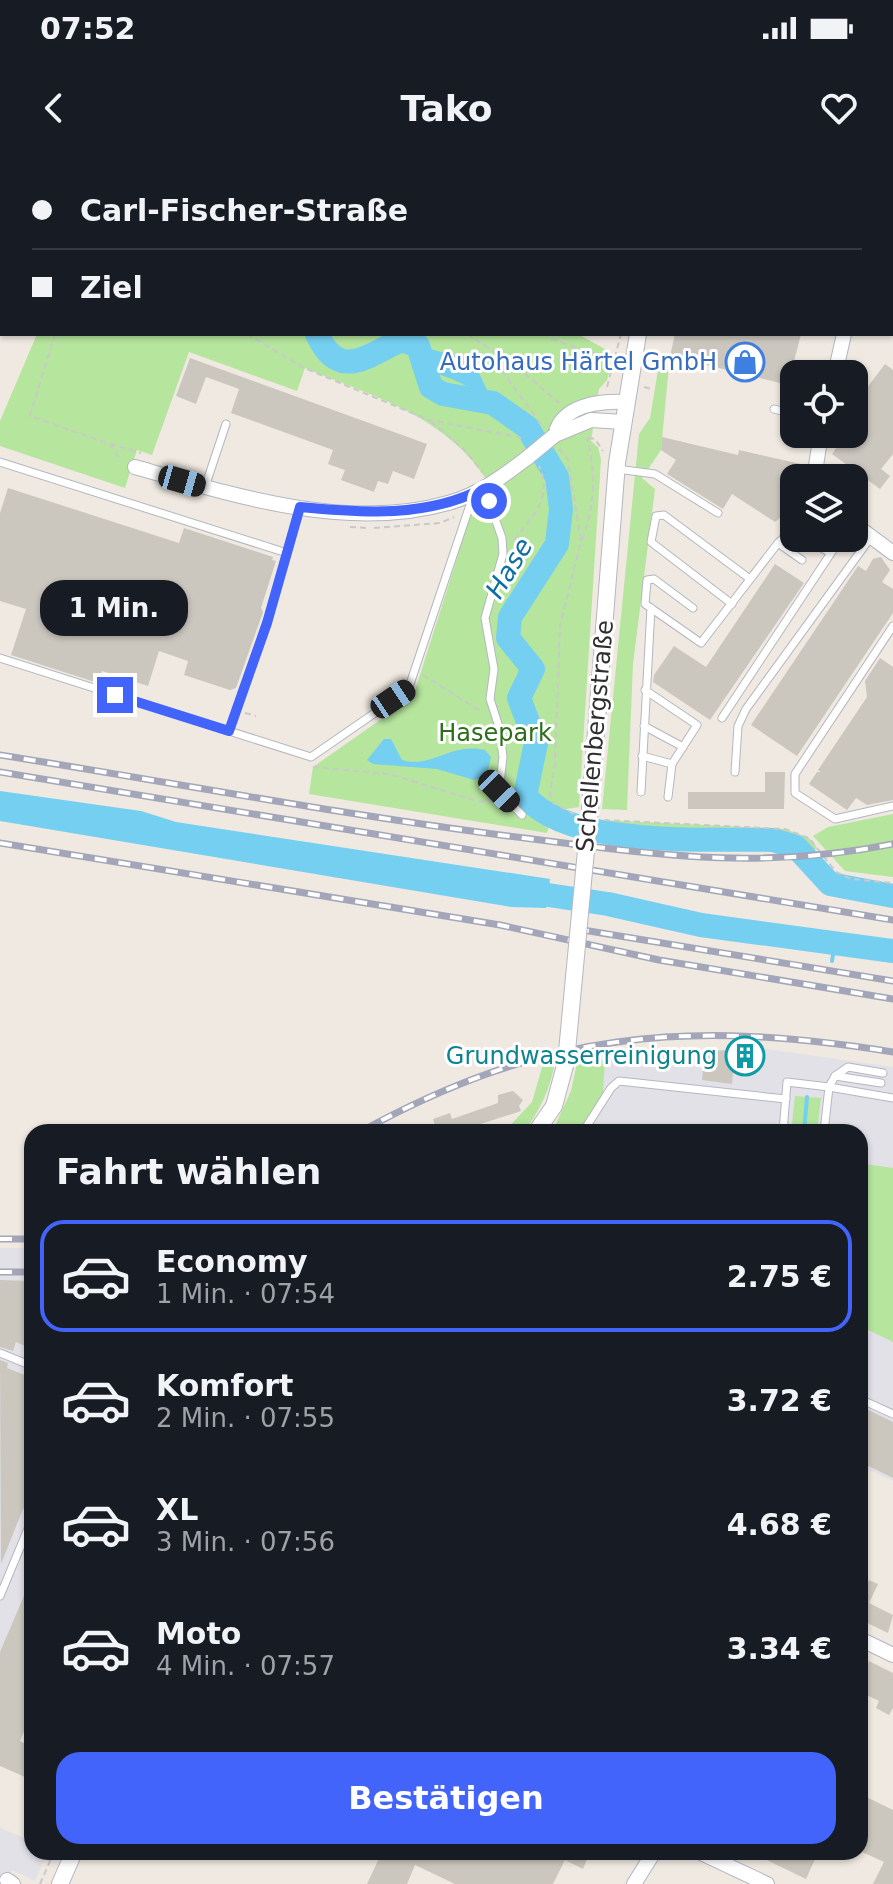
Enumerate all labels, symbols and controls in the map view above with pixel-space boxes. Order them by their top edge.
text: 07:52 [40,11,136,46]
icon: back [32,86,76,130]
icon: heart [817,86,861,130]
text: Tako [401,88,492,129]
text: Carl-Fischer-Straße [80,193,408,228]
text: Ziel [80,270,143,305]
shop icon: Autohaus Härtel GmbH [724,341,766,383]
place label: Autohaus Härtel GmbH [440,348,717,376]
map controls [780,360,868,552]
button: locate [780,360,868,448]
car [156,463,208,499]
button: layers [780,464,868,552]
route start [471,483,507,519]
water label: Hase [479,532,539,604]
callout: 1 Min. [41,579,189,635]
text: 1 Min. [69,593,159,623]
street label: Schellenbergstraße [571,619,619,853]
car [366,676,420,722]
route end [97,677,133,713]
park label: Hasepark [438,719,552,747]
car [474,765,524,817]
building icon: Grundwasserreinigung [724,1035,766,1077]
place label: Grundwasserreinigung [446,1042,717,1070]
text: Fahrt wählen [56,1151,321,1192]
icon: car [60,1240,132,1312]
text: Economy [156,1244,308,1279]
text: 2.75 € [727,1259,832,1294]
text: 1 Min. · 07:54 [156,1279,335,1309]
icon: car [60,1364,132,1436]
text: Komfort [156,1368,293,1403]
text: 3.72 € [727,1383,832,1418]
text: 2 Min. · 07:55 [156,1403,335,1433]
icon: car [60,1488,132,1560]
text: XL [156,1492,198,1527]
text: 4.68 € [727,1507,832,1542]
text: 3 Min. · 07:56 [156,1527,335,1557]
icon: car [60,1612,132,1684]
text: Moto [156,1616,241,1651]
text: 3.34 € [727,1631,832,1666]
text: 4 Min. · 07:57 [156,1651,335,1681]
button: Bestätigen [56,1752,836,1844]

